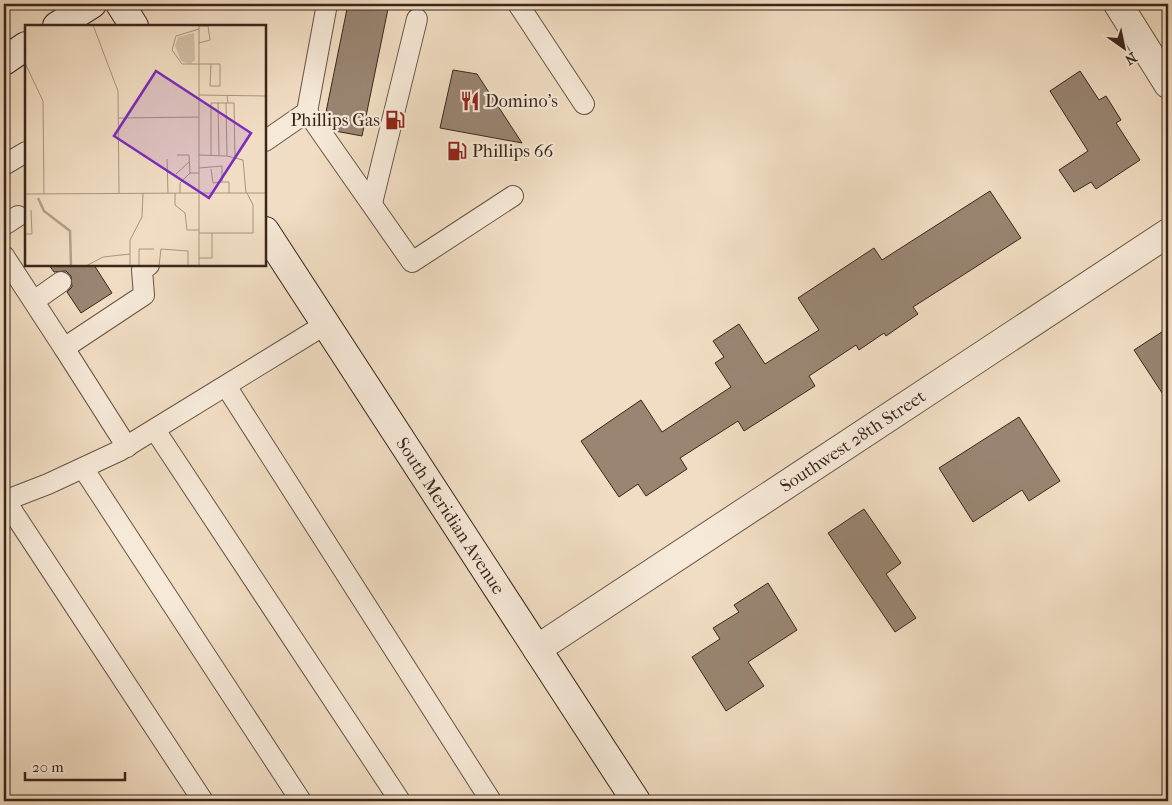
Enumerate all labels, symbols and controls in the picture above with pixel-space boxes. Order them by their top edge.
north arrow [1100,22,1150,72]
inset map [25,25,266,266]
text: N [1121,48,1140,69]
restaurant icon: Domino's [459,90,481,112]
place label: Domino's [485,91,558,112]
fuel station icon: Phillips Gas [384,109,406,131]
place label: Phillips Gas [290,110,380,131]
fuel station icon: Phillips 66 [446,140,468,162]
place label: Phillips 66 [472,141,554,162]
street label: Southwest 28th Street [776,386,930,497]
street label: South Meridian Avenue [391,434,509,599]
scale bar [25,750,125,782]
text: 20 m [32,758,64,776]

